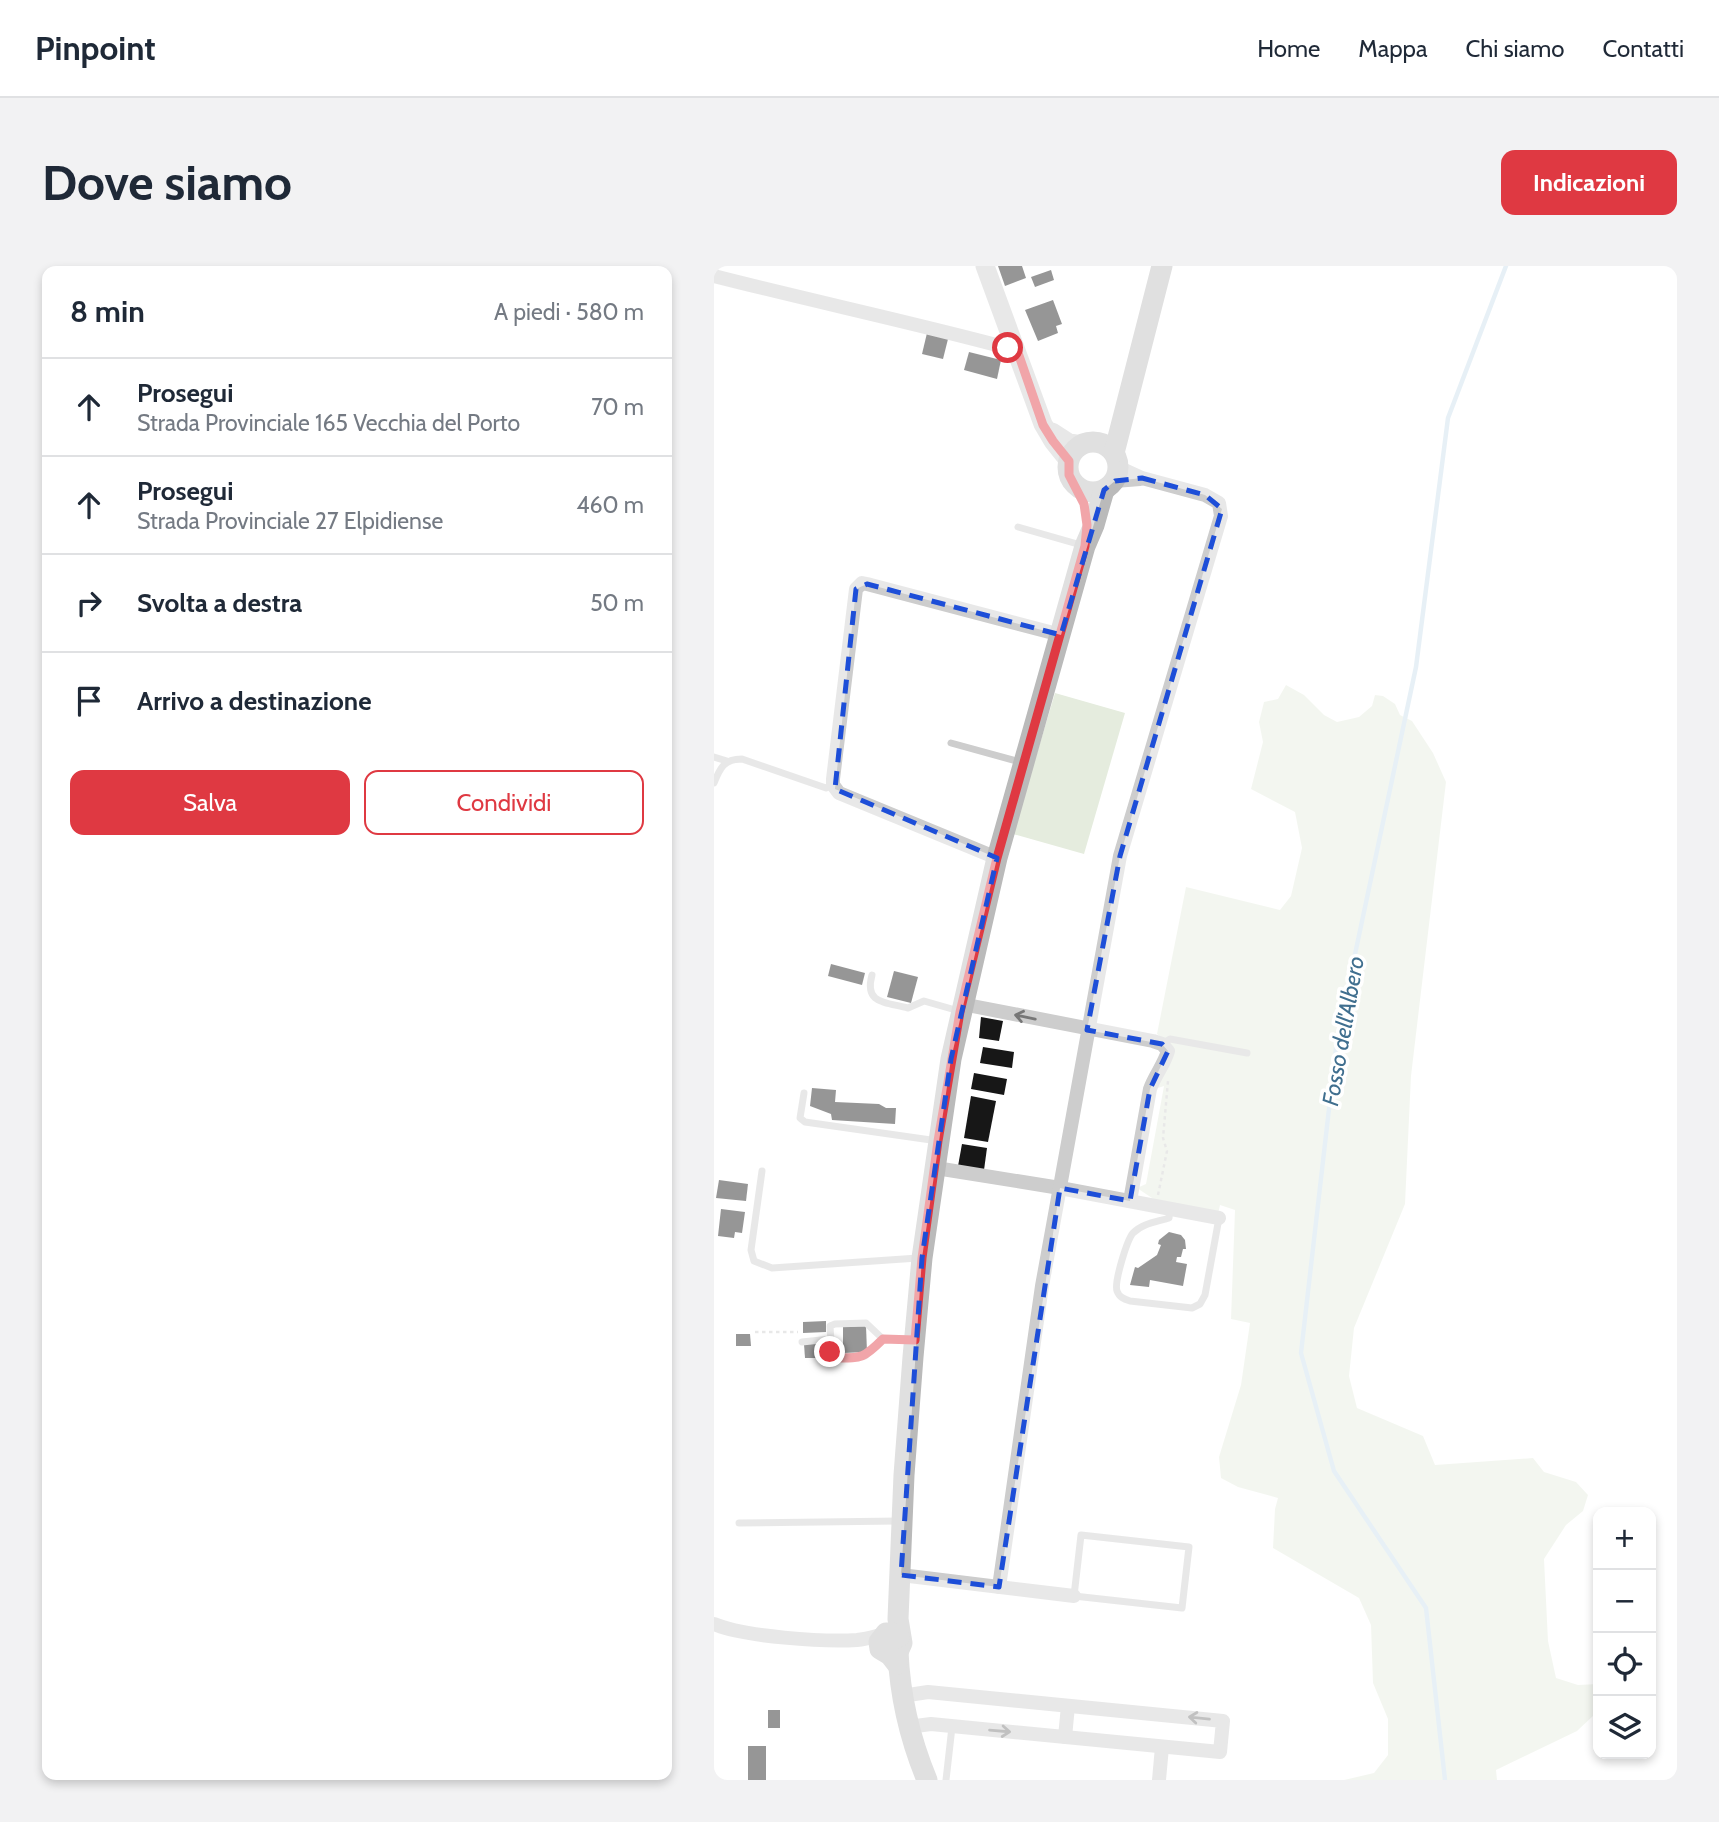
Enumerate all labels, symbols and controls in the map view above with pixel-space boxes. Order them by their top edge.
text: Pinpoint [35,28,156,68]
text: Home [1257,34,1320,63]
text: Mappa [1358,34,1427,63]
text: Chi siamo [1465,34,1564,63]
text: Contatti [1602,34,1684,63]
button: Indicazioni [1501,150,1677,215]
text: Dove siamo [42,153,292,212]
text: 8 min [70,293,145,330]
text: A piedi · 580 m [494,298,644,326]
route start [992,332,1023,363]
text: Prosegui [137,377,233,409]
icon: ahead [70,388,108,426]
text: 70 m [591,393,644,421]
text: Strada Provinciale 165 Vecchia del Porto [137,409,520,437]
text: Prosegui [137,475,233,507]
icon: ahead [70,486,108,524]
text: 460 m [576,491,644,519]
text: Strada Provinciale 27 Elpidiense [137,507,443,535]
icon: right [70,584,108,622]
text: Svolta a destra [137,587,302,619]
text: 50 m [590,589,644,617]
icon: arrive [70,682,108,720]
text: Arrivo a destinazione [137,685,372,717]
button: Salva [70,770,350,835]
button: Condividi [364,770,644,835]
water label: Fosso dell'Albero [1316,954,1370,1108]
one-way arrow [1014,1009,1037,1023]
route end [814,1336,845,1367]
map controls [1593,1507,1656,1759]
button: + [1593,1507,1656,1570]
button: − [1593,1570,1656,1633]
button: locate [1593,1633,1656,1696]
button: layers [1593,1696,1656,1759]
one-way arrow [1189,1712,1211,1725]
one-way arrow [989,1725,1011,1738]

